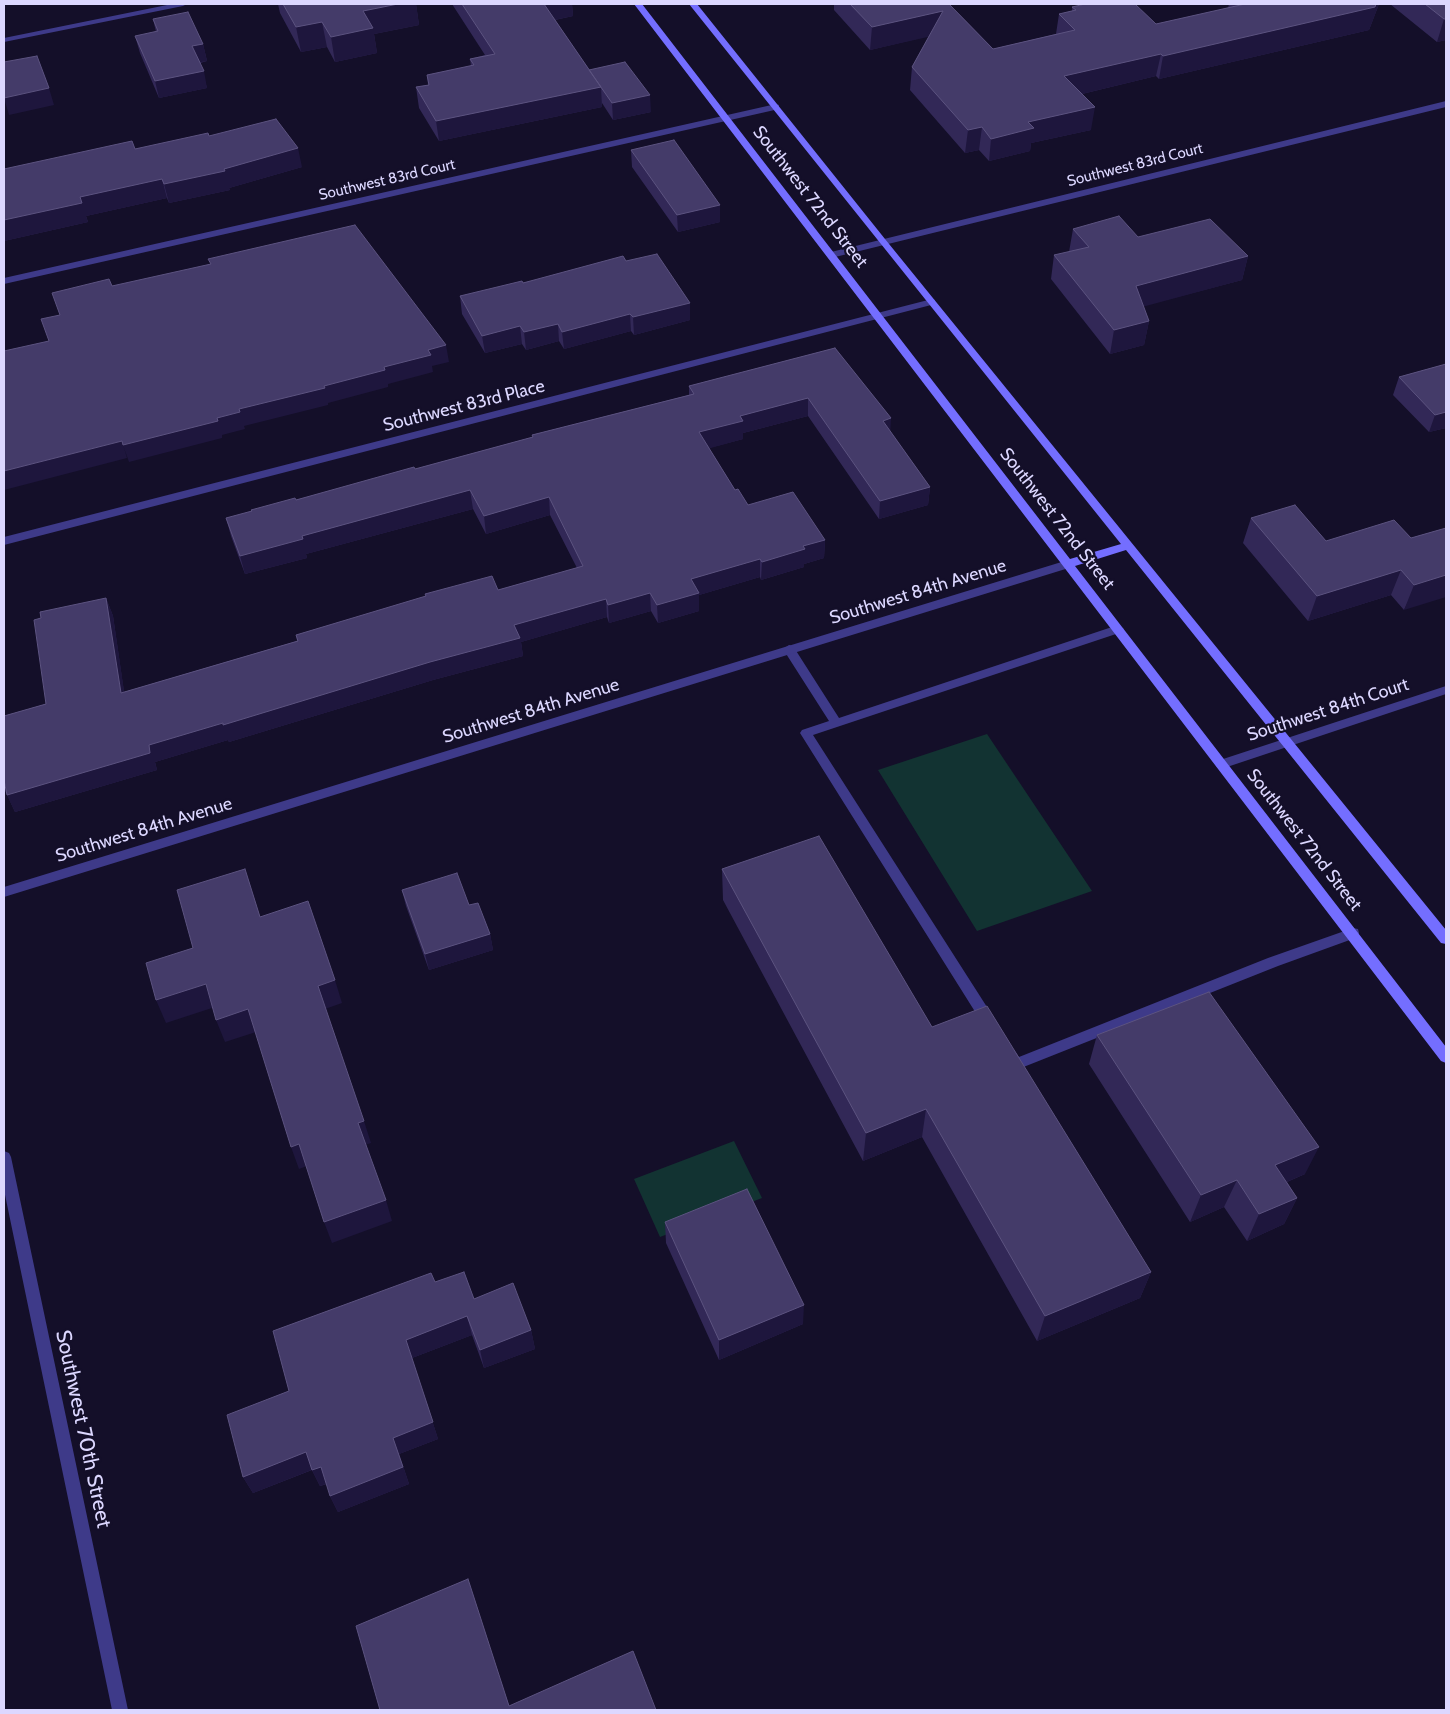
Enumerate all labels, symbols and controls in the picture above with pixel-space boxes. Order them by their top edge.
street label: Southwest 72nd Street [748,122,872,272]
street label: Southwest 83rd Court [1065,139,1205,191]
street label: Southwest 83rd Court [317,156,457,204]
street label: Southwest 83rd Place [381,375,547,437]
street label: Southwest 72nd Street [995,444,1119,594]
street label: Southwest 84th Avenue [827,555,1009,629]
street label: Southwest 84th Avenue [440,674,622,748]
street label: Southwest 84th Court [1245,674,1411,746]
street label: Southwest 72nd Street [1242,765,1366,915]
street label: Southwest 84th Avenue [53,793,235,867]
street label: Southwest 70th Street [50,1328,116,1530]

